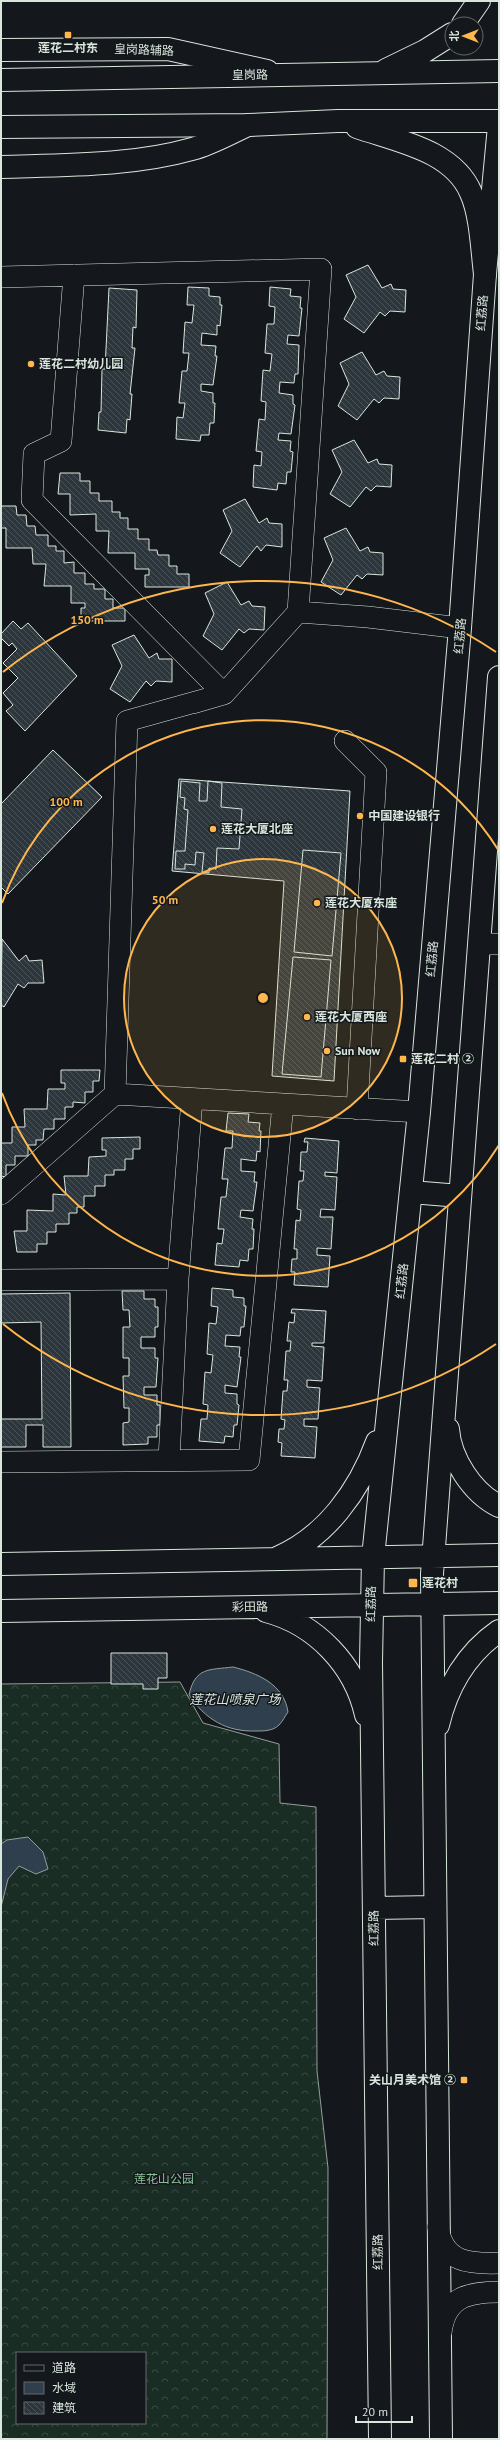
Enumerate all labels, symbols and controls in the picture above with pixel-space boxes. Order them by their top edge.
north arrow [444,16,484,56]
marker: 莲花二村东 [63,30,73,40]
text: 北 [447,31,461,42]
place label: 莲花二村东 [38,40,98,55]
street label: 皇岗路辅路 [114,41,174,58]
street label: 皇岗路 [232,67,268,82]
street label: 红荔路 [473,294,490,331]
place label: 莲花二村幼儿园 [39,356,123,371]
marker: 莲花二村幼儿园 [26,359,36,369]
text: 150 m [70,612,104,627]
street label: 红荔路 [450,617,469,655]
text: 100 m [49,794,83,809]
place label: 中国建设银行 [368,808,440,823]
marker: 中国建设银行 [355,811,365,821]
place label: 莲花大厦北座 [221,821,293,836]
marker: 莲花大厦北座 [208,824,218,834]
text: 50 m [152,892,178,907]
place label: 莲花大厦东座 [325,895,397,910]
marker: 莲花大厦东座 [312,898,322,908]
street label: 红荔路 [422,940,441,978]
centre of rings [256,991,270,1005]
place label: 莲花大厦西座 [315,1009,387,1024]
marker: 莲花大厦西座 [302,1012,312,1022]
place label: Sun Now [335,1043,381,1058]
marker: Sun Now [322,1046,332,1056]
place label: 莲花二村 ② [411,1051,474,1066]
marker: 莲花二村 ② [398,1054,408,1064]
street label: 红荔路 [392,1262,411,1300]
place label: 莲花村 [422,1575,458,1590]
marker: 莲花村 [407,1577,419,1589]
street label: 红荔路 [363,1586,378,1622]
street label: 彩田路 [232,1599,268,1614]
water label: 莲花山喷泉广场 [189,1691,281,1708]
street label: 红荔路 [366,1910,381,1946]
place label: 关山月美术馆 ② [369,2072,456,2087]
marker: 关山月美术馆 ② [459,2075,469,2085]
park label: 莲花山公园 [134,2171,194,2186]
street label: 红荔路 [370,2234,385,2270]
legend [16,2352,146,2424]
text: 道路 [52,2360,76,2375]
text: 水域 [52,2380,76,2395]
scale bar [356,2398,412,2424]
text: 建筑 [52,2400,76,2415]
text: 20 m [362,2404,388,2419]

